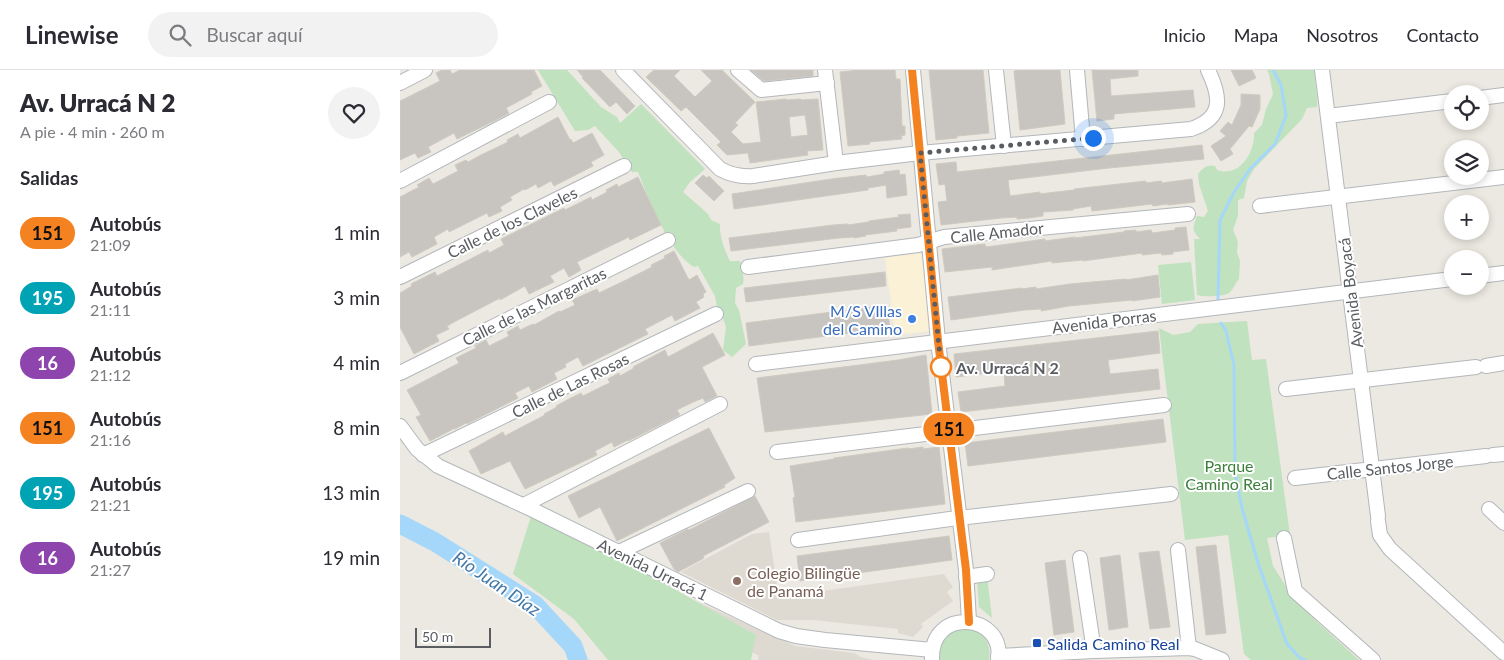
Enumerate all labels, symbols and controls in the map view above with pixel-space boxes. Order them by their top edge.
search box [148,12,498,57]
text: Linewise [25,20,118,49]
icon: search [166,21,194,49]
text: Buscar aquí [206,23,303,46]
text: Inicio [1163,24,1206,46]
text: Mapa [1234,24,1278,46]
text: Nosotros [1306,24,1378,46]
text: Contacto [1406,24,1479,46]
map controls [1444,85,1489,295]
button: locate [1444,85,1489,130]
button: heart [328,87,380,139]
text: Av. Urracá N 2 [20,88,175,117]
text: A pie · 4 min · 260 m [20,122,165,141]
your location [1081,126,1106,151]
button: layers [1444,140,1489,185]
text: Salidas [20,166,78,189]
street label: Calle de los Claveles [444,182,580,262]
button: + [1444,195,1489,240]
text: Autobús [90,212,161,235]
street label: Calle Amador [949,218,1045,246]
text: 1 min [333,221,380,244]
text: 151 [32,222,63,244]
text: 21:09 [90,235,131,254]
street label: Avenida Boyacá [1334,237,1366,349]
button: − [1444,250,1489,295]
street label: Calle de las Margaritas [459,263,609,349]
text: Autobús [90,277,161,300]
text: 3 min [333,286,380,309]
text: 195 [32,287,63,309]
text: 21:11 [90,300,131,319]
place label: M/S VIllas del Camino [823,301,902,338]
street label: Avenida Porras [1051,305,1157,337]
marker: M/S VIllas del Camino [906,313,918,325]
text: Autobús [90,342,161,365]
street label: Calle de Las Rosas [508,348,632,422]
text: 4 min [333,351,380,374]
text: 16 [37,352,58,374]
marker: Av. Urracá N 2 [930,356,952,378]
place label: Av. Urracá N 2 [955,358,1059,377]
text: 21:12 [90,365,131,384]
text: Autobús [90,407,161,430]
line badge: 151 [920,413,978,445]
text: 8 min [333,416,380,439]
text: 151 [32,417,63,439]
text: 151 [933,418,965,440]
text: 21:16 [90,430,131,449]
street label: Calle Santos Jorge [1326,451,1454,483]
park label: Parque Camino Real [1185,456,1273,493]
text: Autobús [90,472,161,495]
text: 13 min [322,481,380,504]
text: 195 [32,482,63,504]
text: 21:21 [90,495,131,514]
street label: Avenida Urracá 1 [595,534,711,604]
text: Autobús [90,537,161,560]
text: 19 min [322,546,380,569]
water label: Río Juan Díaz [449,546,545,620]
text: 16 [37,547,58,569]
text: 21:27 [90,560,131,579]
place label: Colegio Bilingüe de Panamá [747,563,860,600]
marker: Colegio Bilingüe de Panamá [731,575,743,587]
scale bar [415,625,491,648]
text: 50 m [422,628,453,645]
place label: Salida Camino Real [1047,634,1180,653]
marker: Salida Camino Real [1031,637,1043,649]

